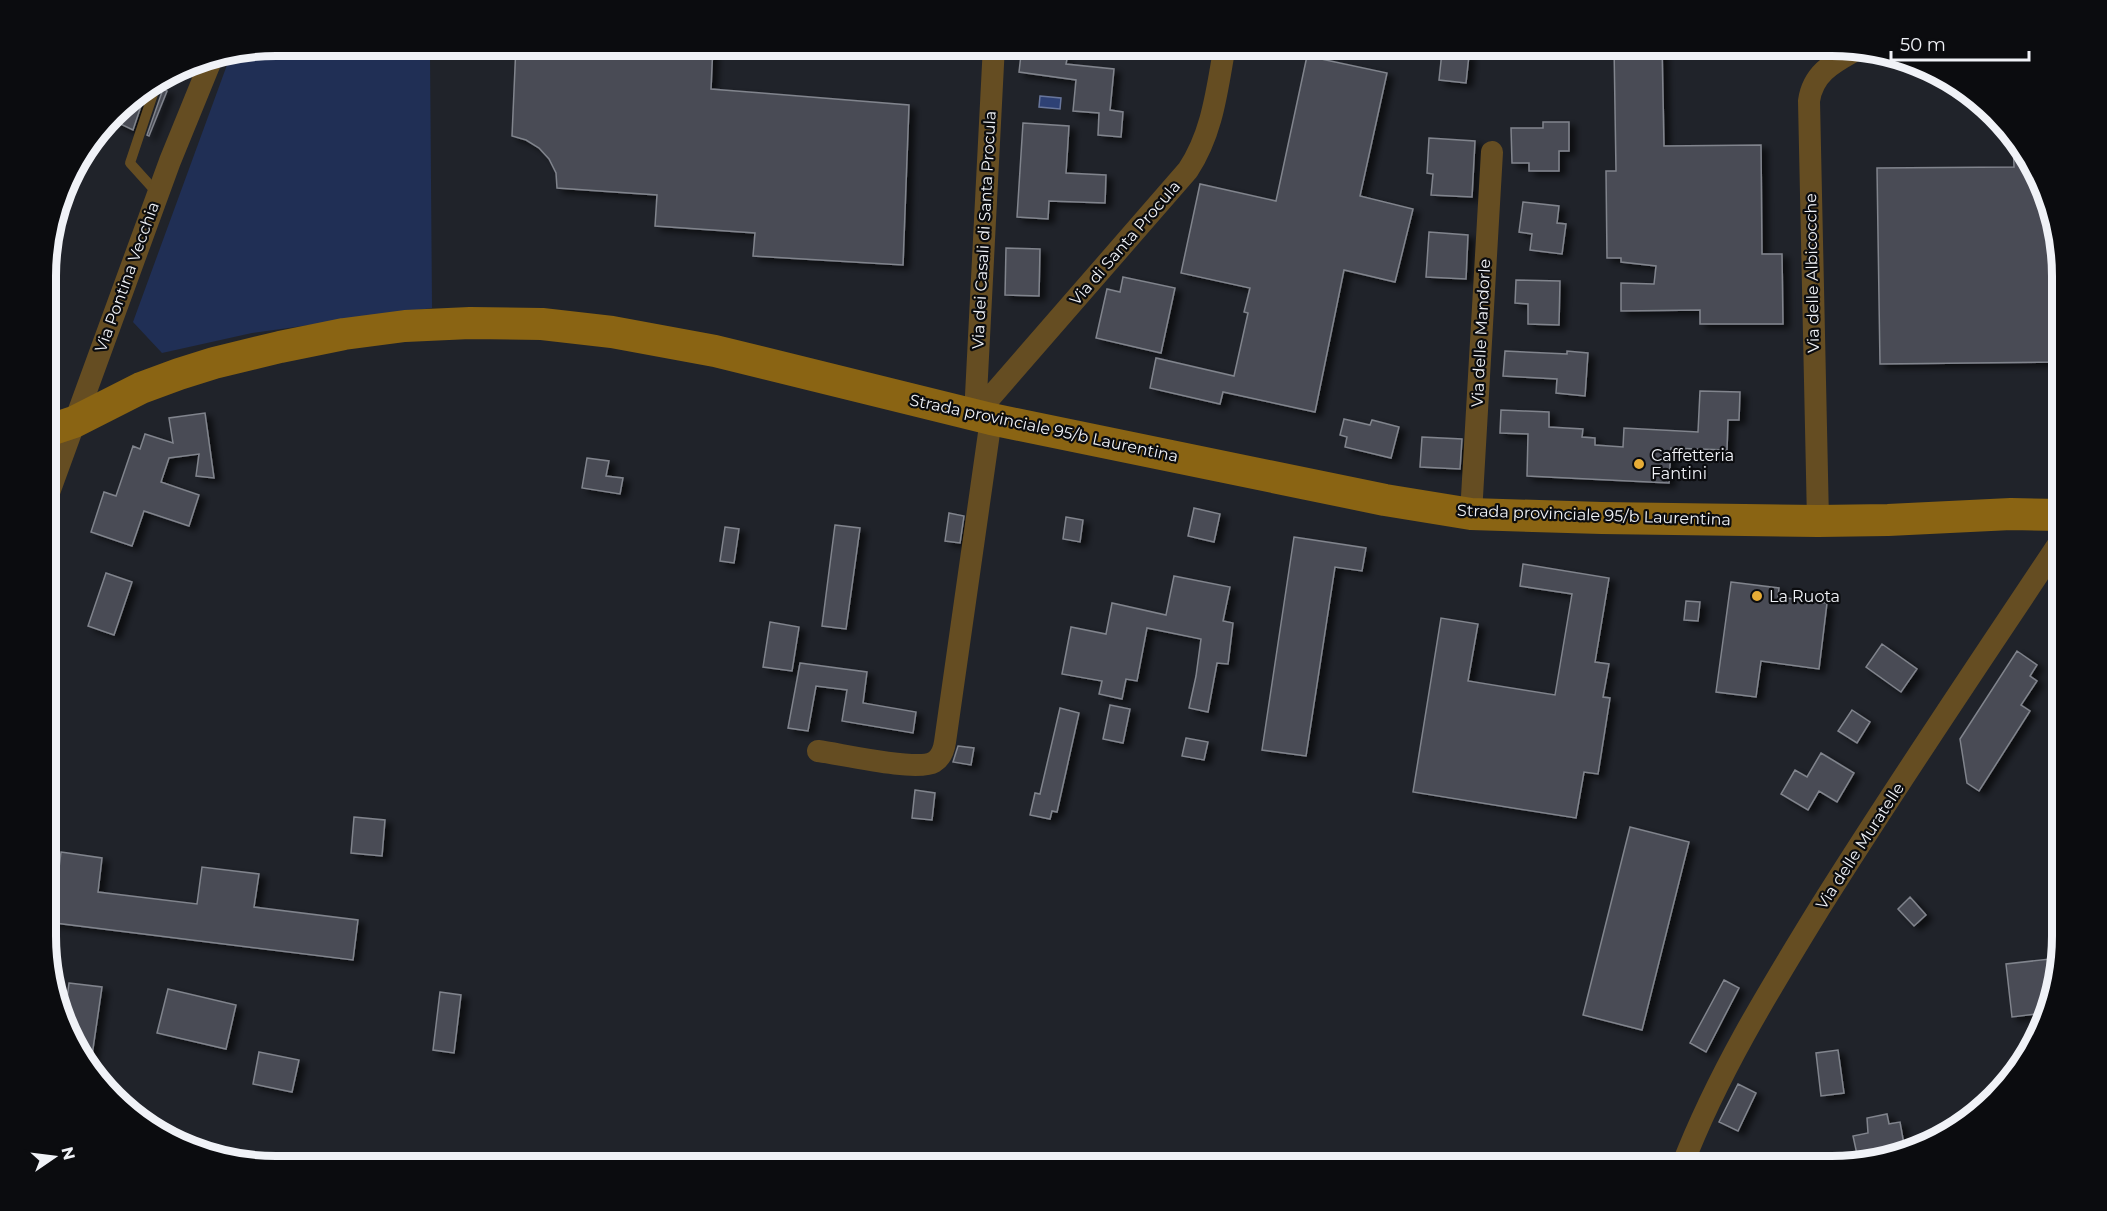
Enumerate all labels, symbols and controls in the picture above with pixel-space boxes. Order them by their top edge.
scale bar [1891,24,2029,62]
text: 50 m [1900,34,1946,56]
street label: Via dei Casali di Santa Procula [968,110,1000,350]
street label: Via di Santa Procula [1066,177,1184,309]
street label: Via delle Albicocche [1801,193,1823,353]
street label: Via Pontina Vecchia [91,199,163,355]
street label: Via delle Mandorle [1468,258,1494,408]
street label: Strada provinciale 95/b Laurentina [908,390,1180,466]
place label: Caffetteria Fantini [1651,446,1734,483]
marker: Caffetteria Fantini [1632,457,1646,471]
street label: Strada provinciale 95/b Laurentina [1457,501,1731,529]
place label: La Ruota [1769,587,1840,606]
marker: La Ruota [1750,589,1764,603]
street label: Via delle Muratelle [1812,779,1908,913]
north arrow [24,1127,84,1187]
text: N [57,1145,79,1162]

